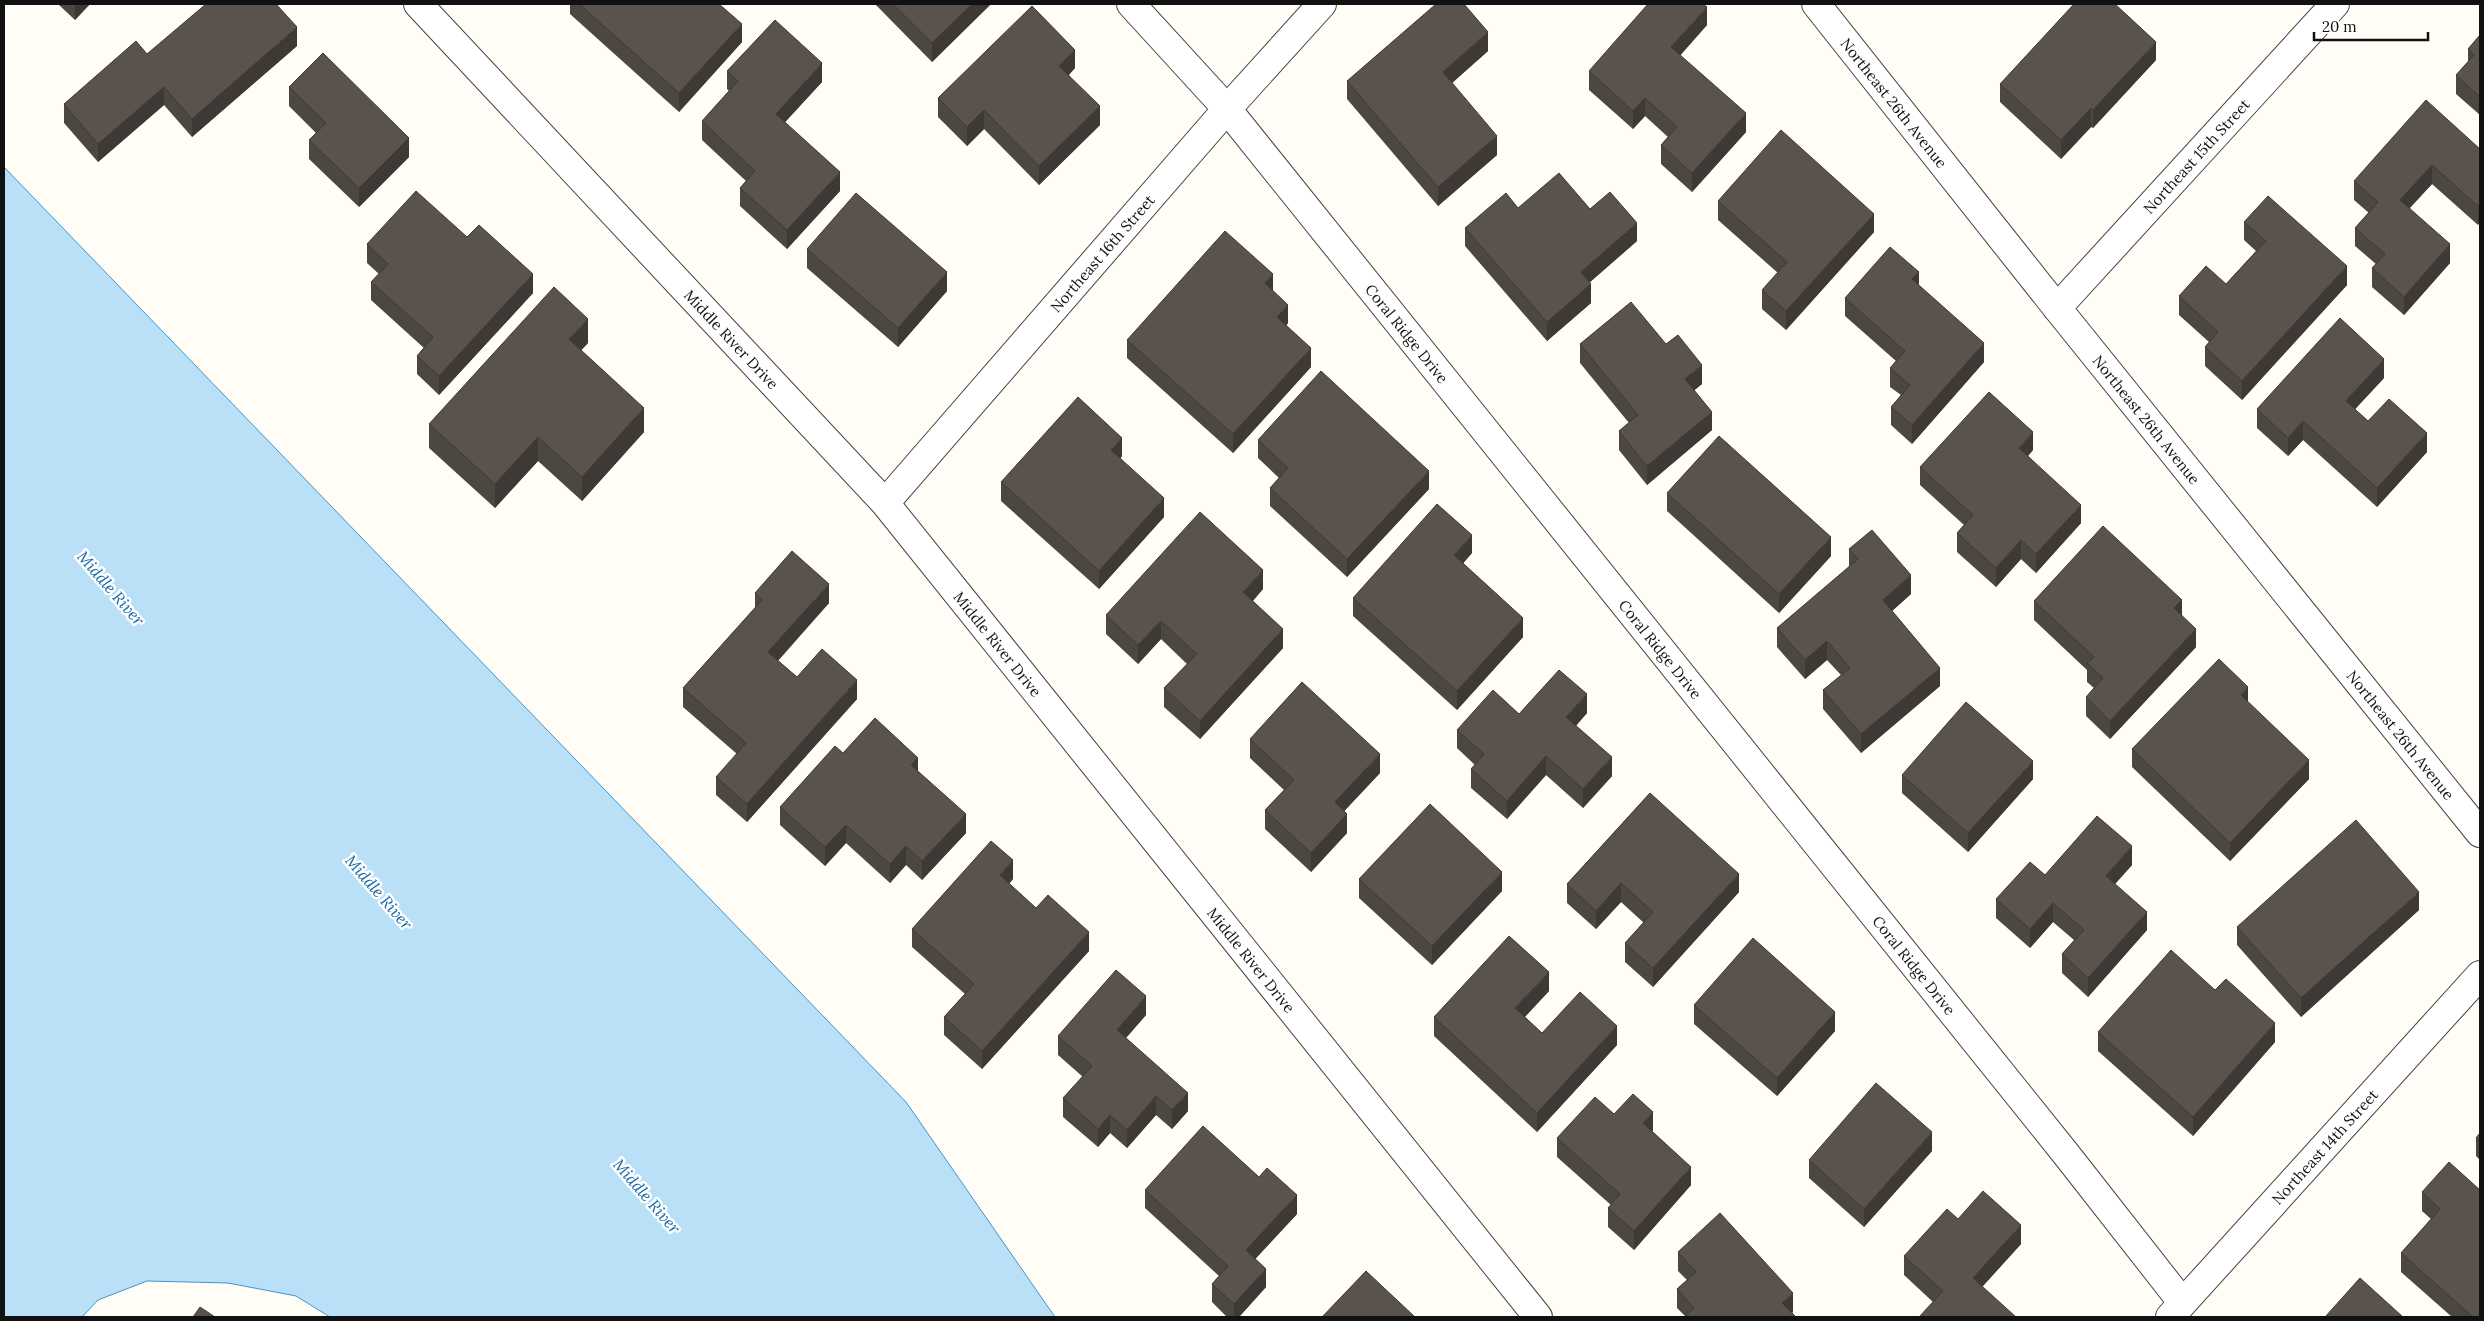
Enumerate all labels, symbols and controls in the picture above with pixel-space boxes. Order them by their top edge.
scale bar [2314,10,2428,42]
text: 20 m [2322,17,2357,36]
street label: Northeast 26th Avenue [1837,34,1952,172]
street label: Northeast 15th Street [2139,94,2253,217]
street label: Northeast 16th Street [1046,190,1158,316]
street label: Coral Ridge Drive [1362,280,1453,387]
street label: Middle River Drive [680,285,783,393]
street label: Northeast 26th Avenue [2089,351,2205,488]
water label: Middle River [73,547,149,630]
street label: Middle River Drive [950,587,1046,700]
street label: Coral Ridge Drive [1615,596,1706,703]
street label: Northeast 26th Avenue [2343,666,2459,803]
water label: Middle River [341,851,417,934]
street label: Middle River Drive [1203,903,1299,1016]
street label: Coral Ridge Drive [1869,911,1960,1018]
street label: Northeast 14th Street [2267,1085,2382,1208]
water label: Middle River [609,1155,685,1238]

